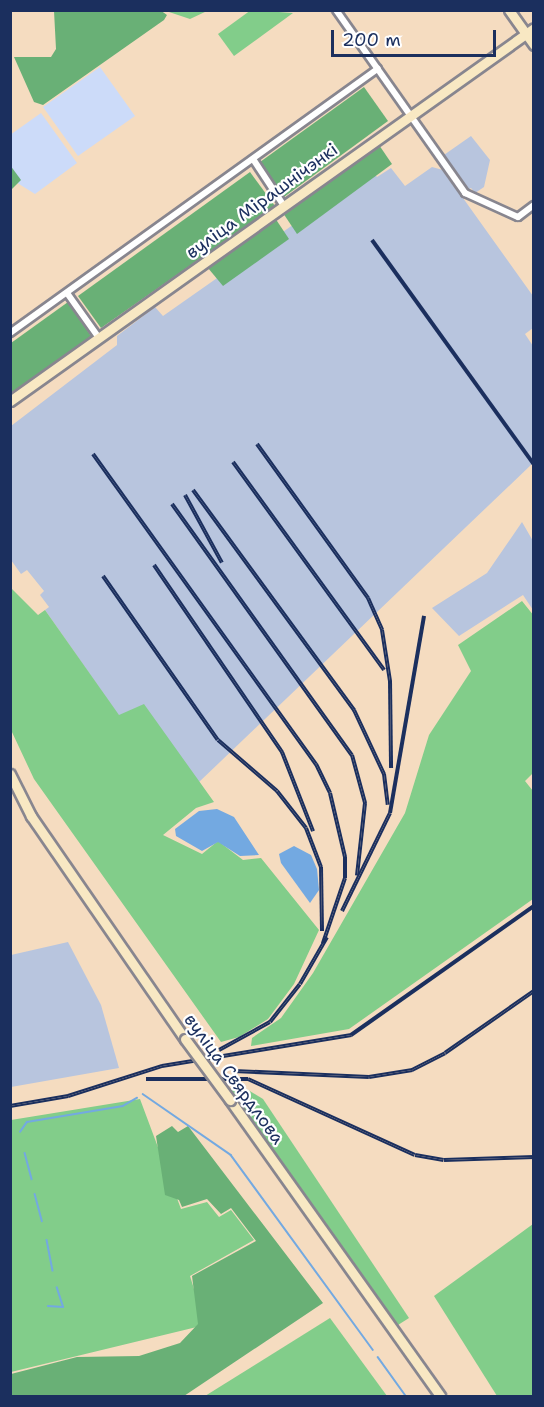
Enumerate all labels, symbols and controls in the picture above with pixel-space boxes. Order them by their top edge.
scale bar [334,18,499,56]
text: 200 m [342,28,401,52]
street label: вуліца Мірашнічэнкі [182,139,342,263]
street label: вуліца Свярдлова [179,1009,289,1149]

